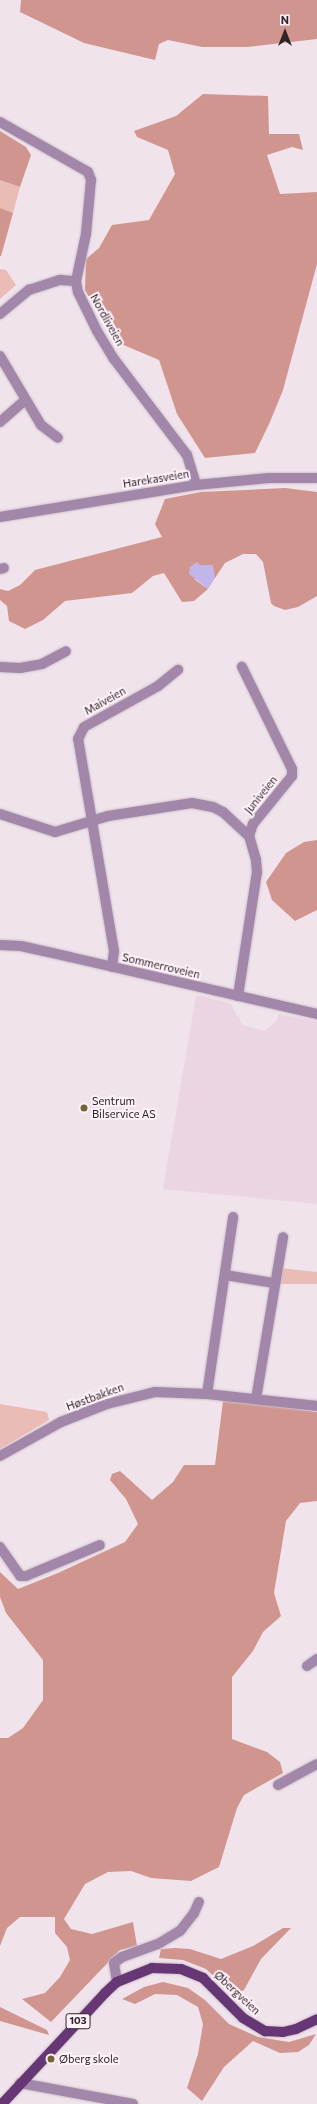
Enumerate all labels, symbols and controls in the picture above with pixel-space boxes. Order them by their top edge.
north arrow [265,12,305,52]
text: N [281,13,289,26]
street label: Nordliveien [87,292,127,348]
street label: Harekasveien [122,467,190,491]
street label: Maiveien [82,684,128,718]
street label: Juniveien [242,773,280,817]
street label: Sommerroveien [121,951,201,981]
place label: Sentrum Bilservice AS [92,1095,156,1121]
marker: Sentrum Bilservice AS [79,1103,89,1113]
street label: Høstbakken [64,1380,126,1414]
street label: Øbergveien [211,1968,263,2018]
road number: 103 [65,2013,91,2029]
place label: Øberg skole [59,2052,119,2066]
marker: Øberg skole [46,2054,56,2064]

